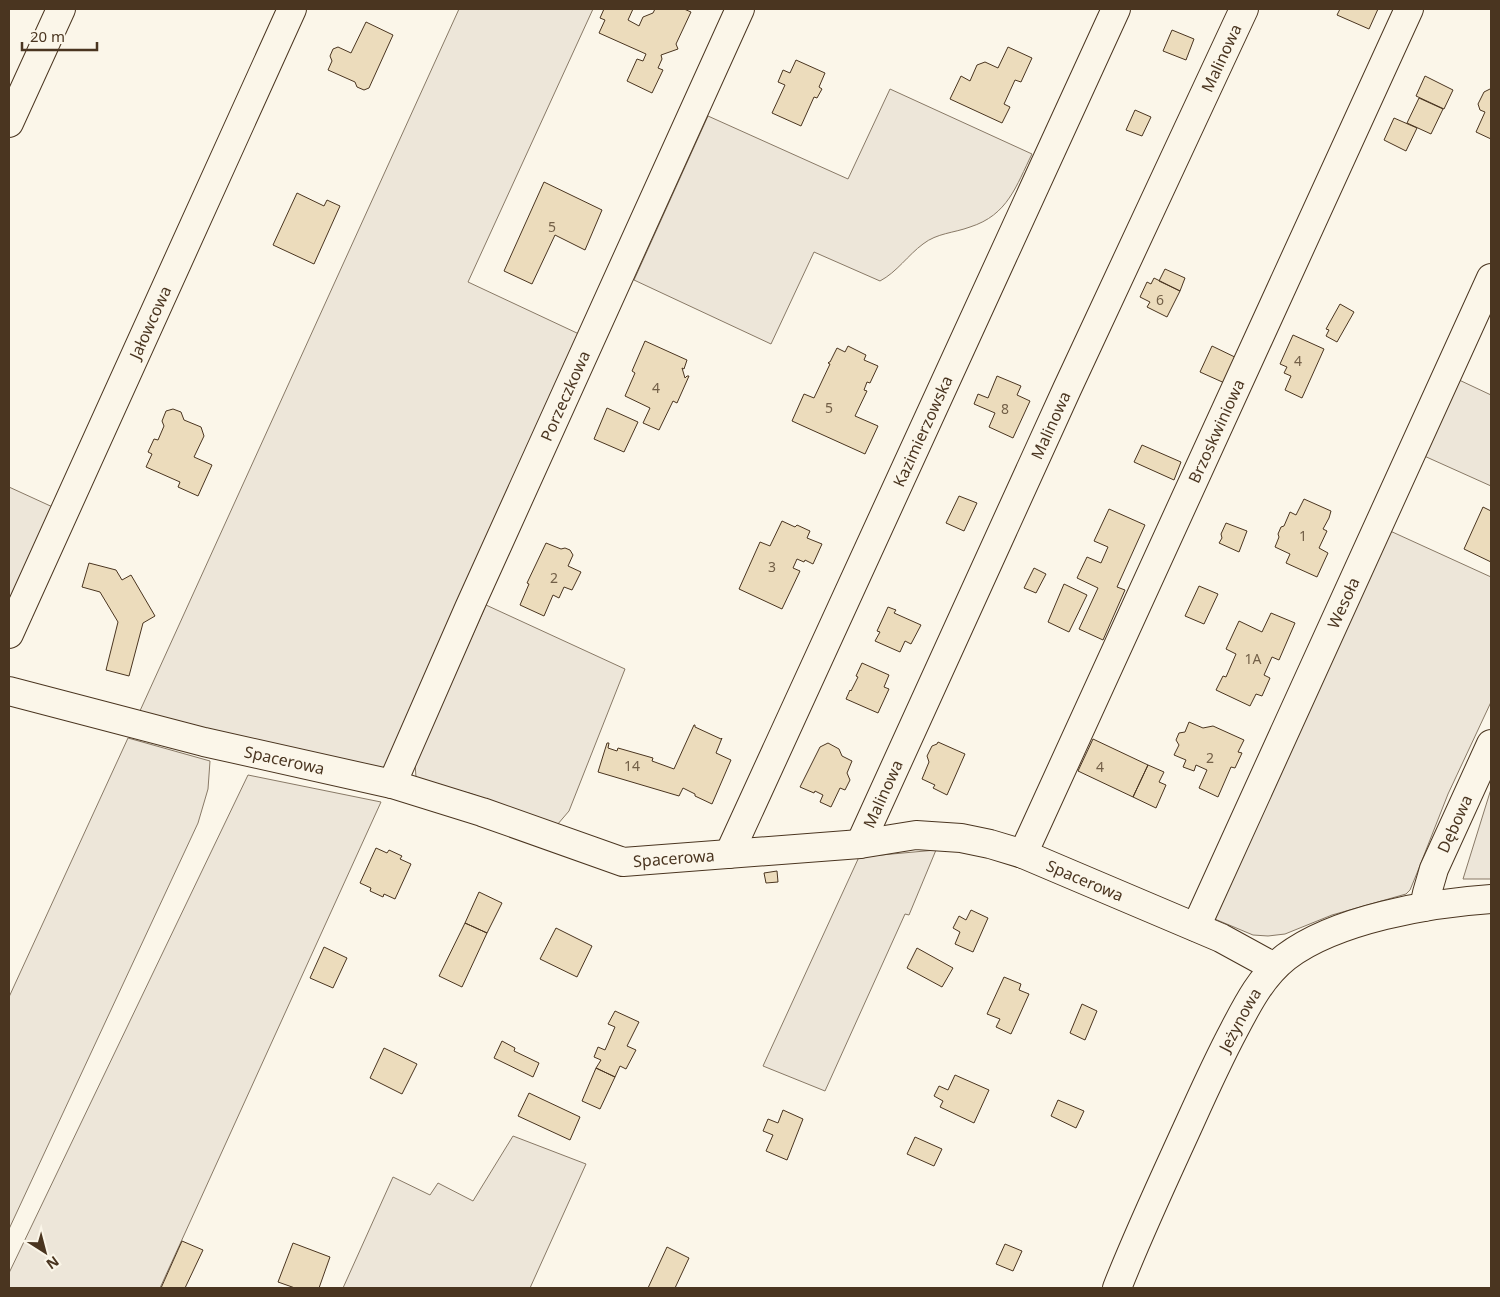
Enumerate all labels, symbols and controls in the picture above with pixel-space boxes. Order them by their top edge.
scale bar [22,20,98,52]
street label: Malinowa [1196,20,1246,96]
text: 20 m [30,26,65,46]
house number: 5 [548,217,556,236]
street label: Jałowcowa [123,282,176,364]
house number: 6 [1156,290,1164,309]
street label: Porzeczkowa [535,347,595,445]
house number: 4 [1294,351,1302,370]
street label: Kazimierzowska [888,372,958,490]
street label: Brzoskwiniowa [1183,375,1250,487]
house number: 4 [652,378,660,397]
street label: Malinowa [1025,388,1076,463]
house number: 5 [825,398,833,417]
house number: 8 [1001,399,1009,418]
house number: 1 [1299,526,1307,545]
house number: 3 [768,557,776,576]
house number: 2 [550,568,558,587]
street label: Wesoła [1322,574,1365,632]
house number: 1A [1245,649,1262,668]
street label: Spacerowa [242,740,327,780]
house number: 2 [1206,748,1214,767]
house number: 14 [624,756,640,775]
street label: Malinowa [858,756,908,832]
house number: 4 [1096,757,1104,776]
street label: Dębowa [1432,791,1477,856]
street label: Spacerowa [632,844,715,872]
street label: Spacerowa [1043,854,1127,906]
street label: Jeżynowa [1213,984,1266,1057]
north arrow [20,1227,70,1277]
text: N [43,1252,63,1274]

